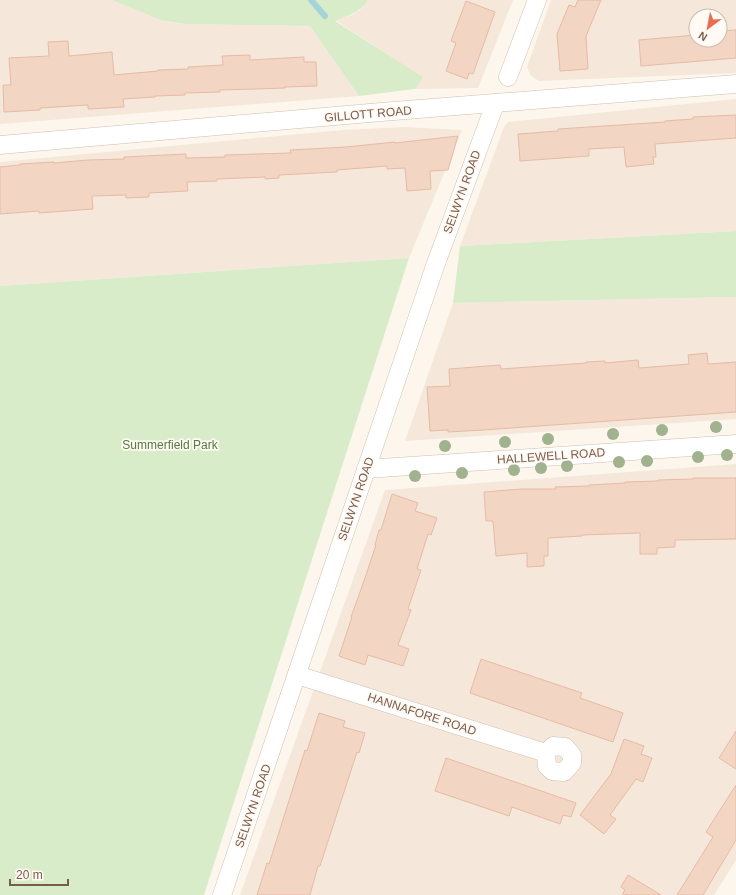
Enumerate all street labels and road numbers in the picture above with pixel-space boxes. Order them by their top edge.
street label: GILLOTT ROAD [324,103,413,125]
street label: SELWYN ROAD [440,148,484,236]
street label: HALLEWELL ROAD [497,445,606,467]
street label: SELWYN ROAD [335,455,377,543]
street label: HANNAFORE ROAD [366,690,478,738]
street label: SELWYN ROAD [232,762,274,850]

